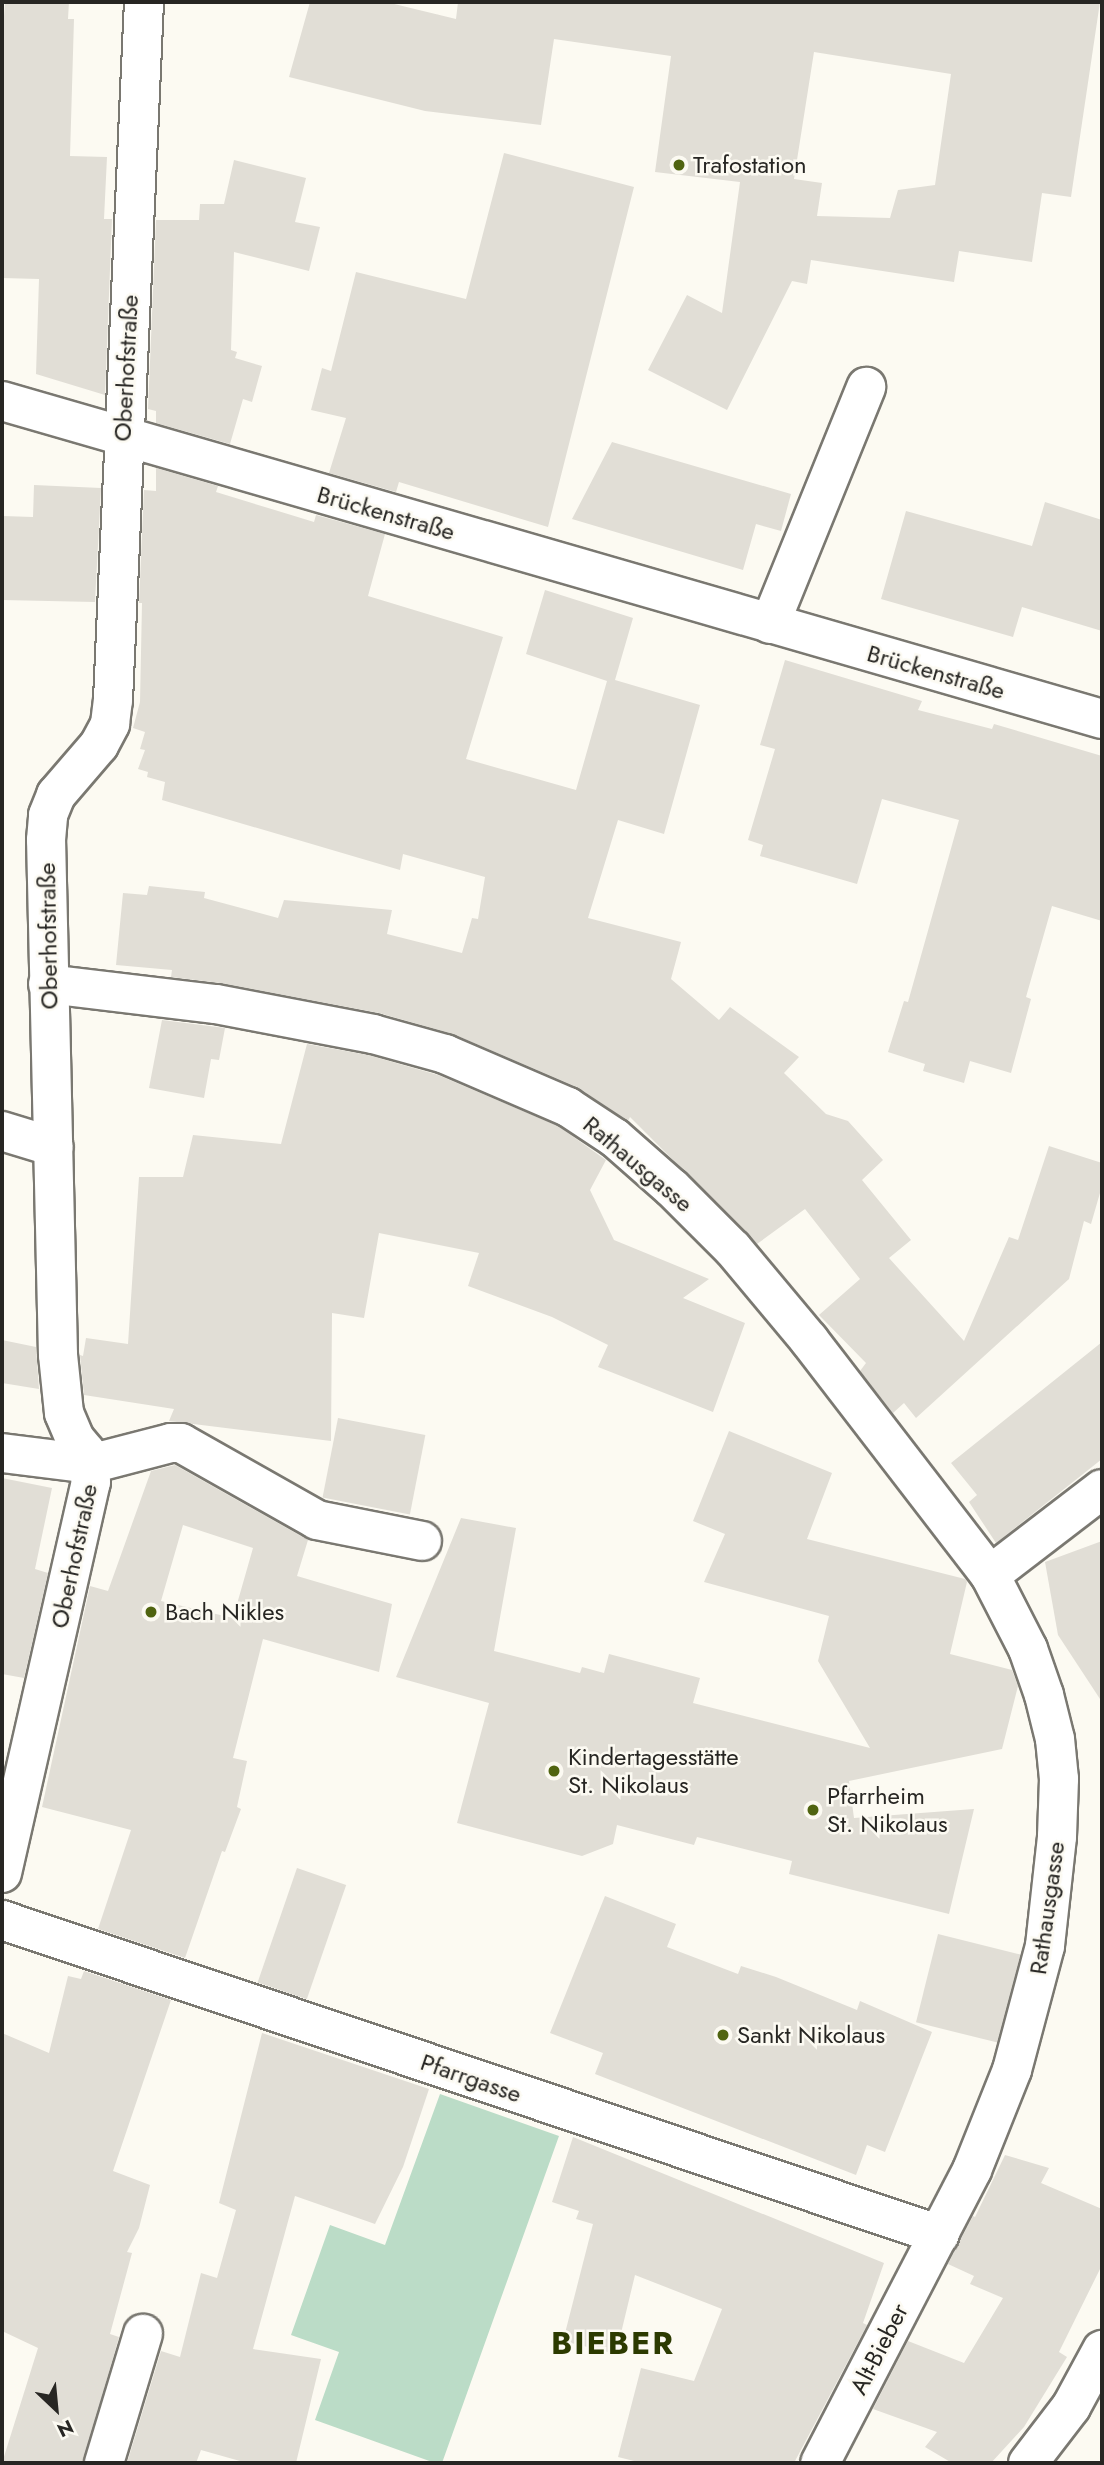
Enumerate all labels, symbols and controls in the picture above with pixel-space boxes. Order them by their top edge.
place label: Trafostation [693,151,807,179]
marker: Trafostation [671,157,687,173]
street label: Oberhofstraße [108,294,144,442]
street label: Brückenstraße [314,480,458,546]
street label: Brückenstraße [864,639,1008,705]
street label: Oberhofstraße [32,862,64,1010]
street label: Rathausgasse [577,1110,699,1218]
street label: Oberhofstraße [45,1481,103,1631]
place label: Bach Nikles [165,1598,284,1626]
marker: Bach Nikles [143,1604,159,1620]
place label: Kindertagesstätte St. Nikolaus [568,1743,739,1799]
marker: Kindertagesstätte St. Nikolaus [546,1763,562,1779]
place label: Pfarrheim St. Nikolaus [827,1782,948,1838]
marker: Pfarrheim St. Nikolaus [805,1802,821,1818]
street label: Rathausgasse [1023,1840,1071,1976]
place label: Sankt Nikolaus [737,2021,885,2049]
marker: Sankt Nikolaus [715,2027,731,2043]
street label: Pfarrgasse [417,2047,525,2109]
street label: Alt-Bieber [844,2299,914,2399]
district label: BIEBER [552,2324,674,2362]
north arrow [21,2374,91,2444]
text: N [53,2413,78,2444]

